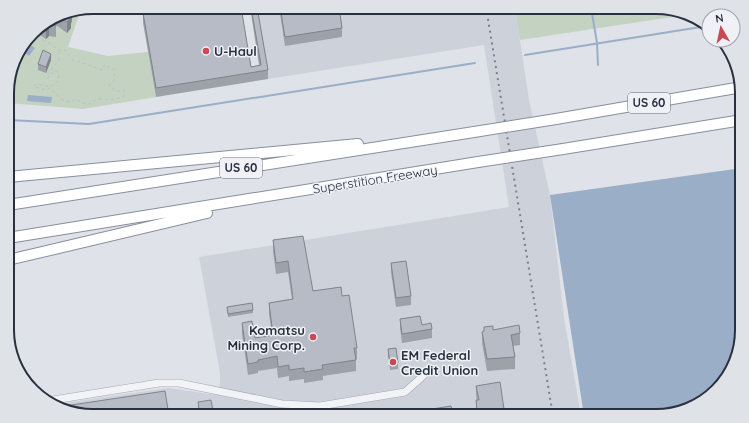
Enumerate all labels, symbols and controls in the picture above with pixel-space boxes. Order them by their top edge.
north arrow [701,8,741,48]
text: N [714,11,725,26]
place label: U-Haul [214,43,257,59]
marker: U-Haul [201,46,211,56]
road number: US 60 [628,93,670,113]
road number: US 60 [220,158,262,178]
street label: Superstition Freeway [311,161,439,197]
place label: Komatsu Mining Corp. [227,322,305,353]
marker: Komatsu Mining Corp. [308,332,318,342]
place label: EM Federal Credit Union [401,347,478,378]
marker: EM Federal Credit Union [388,357,398,367]

